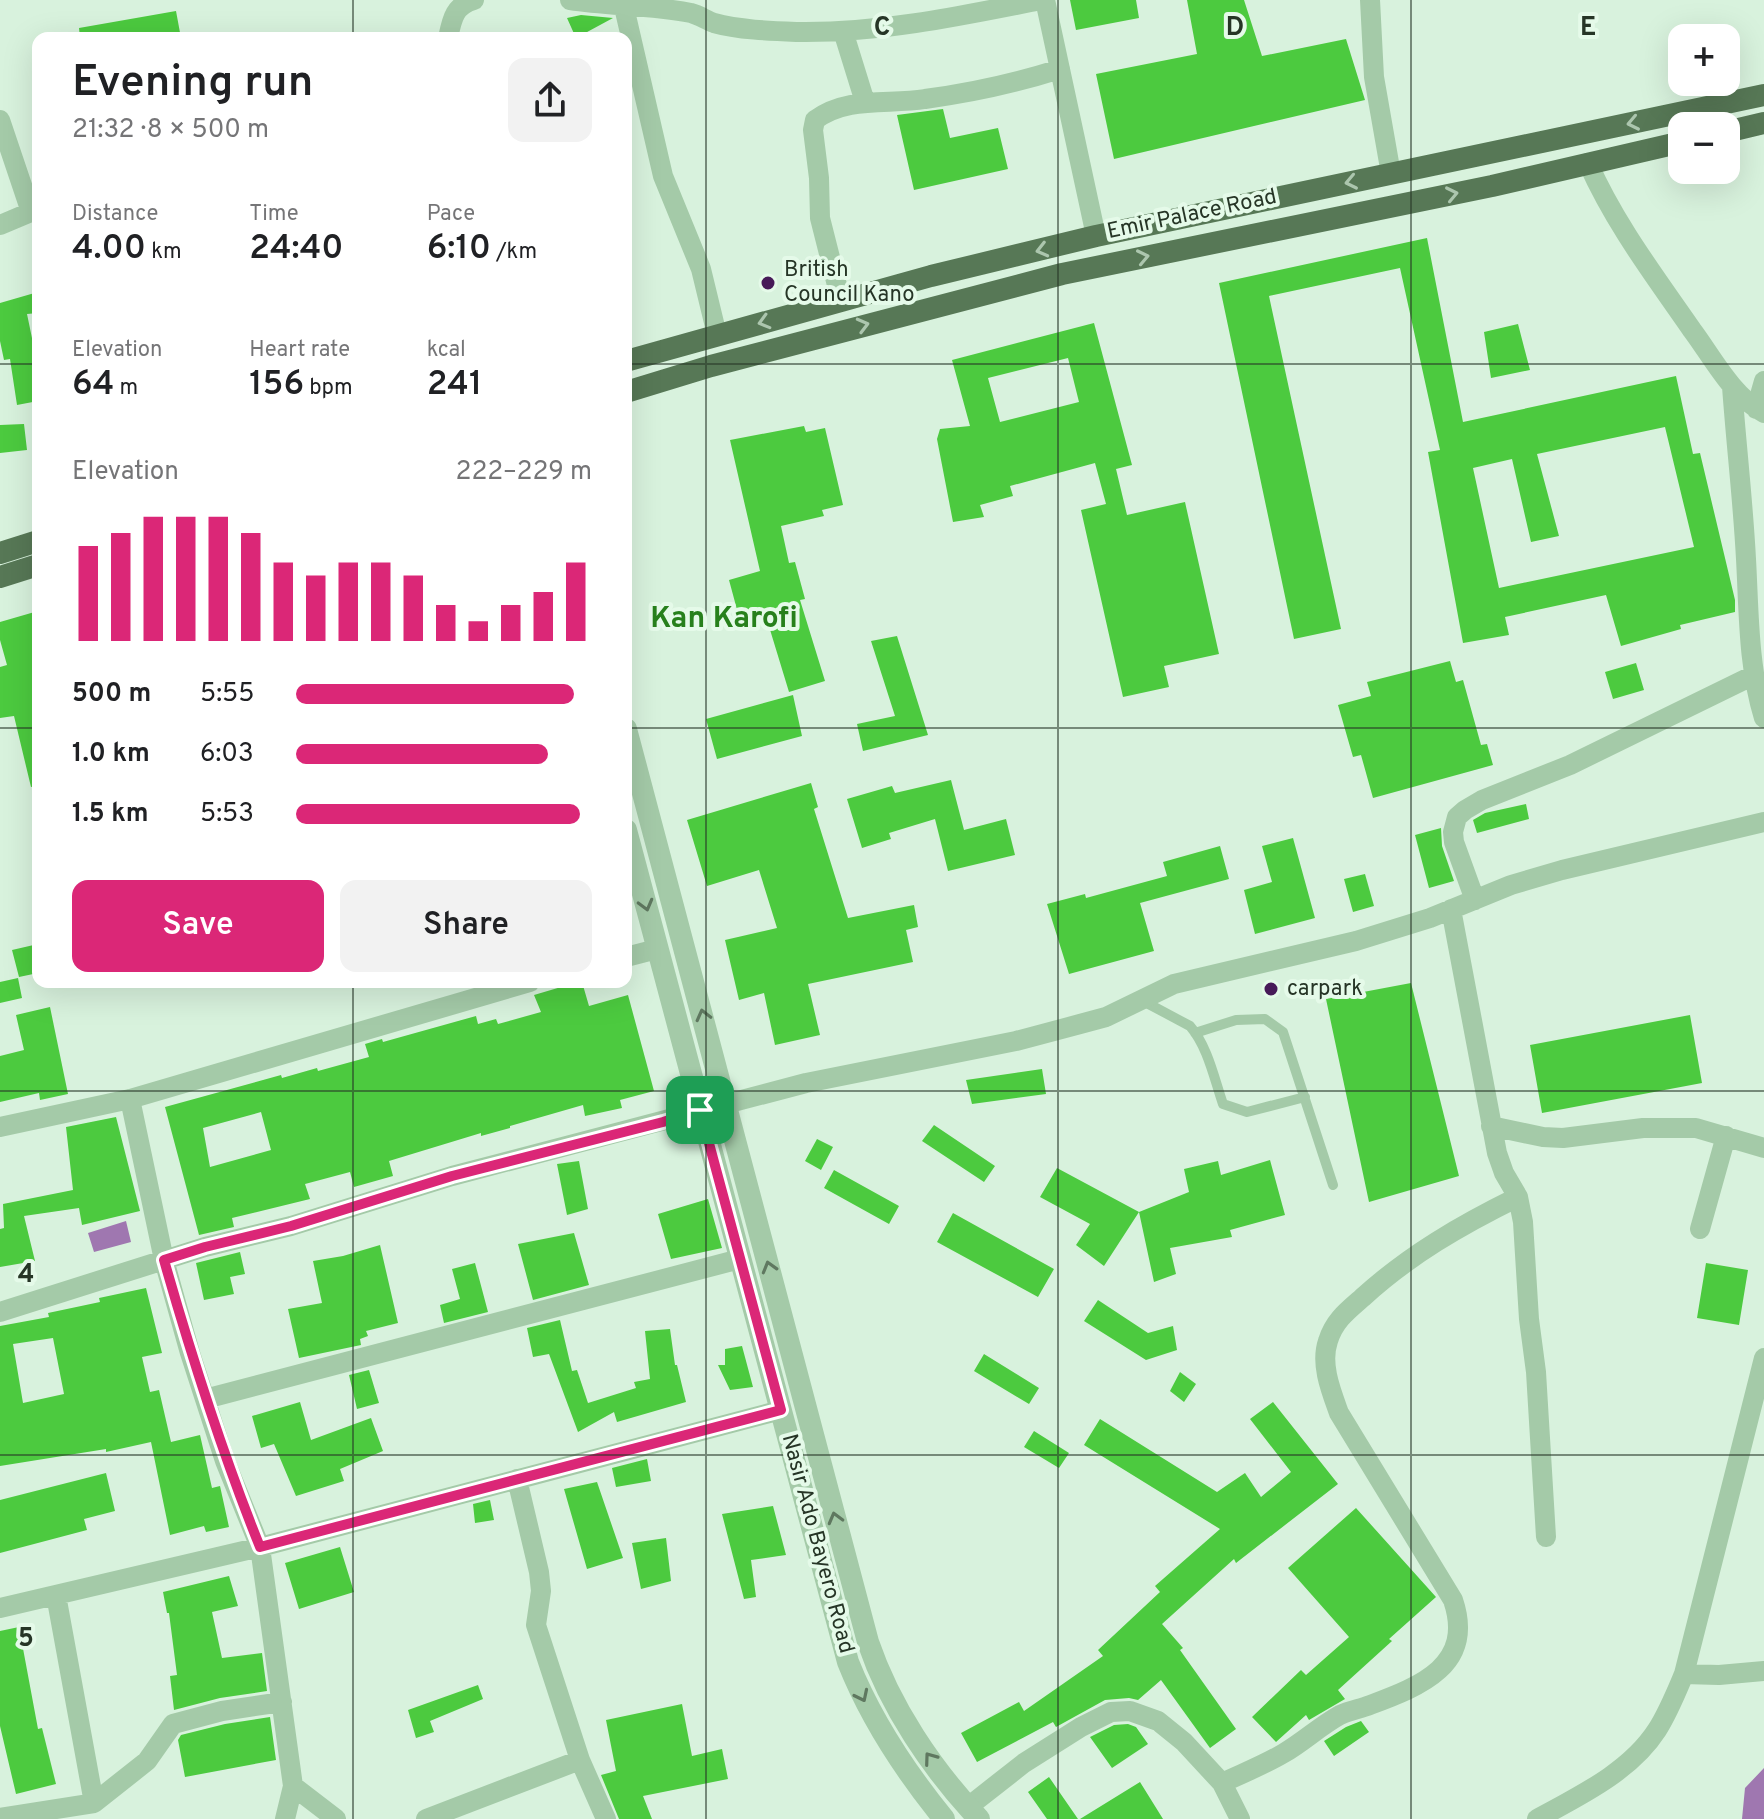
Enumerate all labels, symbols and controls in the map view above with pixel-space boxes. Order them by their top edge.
text: C [874,12,890,45]
text: D [1226,12,1244,45]
text: E [1580,12,1596,45]
map controls [1668,24,1740,184]
button: + [1668,24,1740,96]
text: Evening run [72,56,313,112]
button: share [508,58,592,142]
button: − [1668,112,1740,184]
text: 21:32 · 8 × 500 m [72,114,269,147]
one-way arrow [1627,114,1640,131]
one-way arrow [1345,173,1358,190]
street label: Emir Palace Road [1105,184,1279,246]
one-way arrow [1445,186,1459,203]
text: Distance [72,201,158,228]
text: Time [249,201,299,228]
text: Pace [427,201,475,228]
text: 4.00 [72,228,146,271]
text: 24:40 [249,228,343,271]
text: 6:10 [427,228,491,271]
text: km [146,239,182,266]
text: /km [491,239,537,266]
one-way arrow [1036,240,1050,257]
one-way arrow [1135,249,1149,266]
place label: British Council Kano [784,257,914,309]
marker: British Council Kano [759,274,777,292]
one-way arrow [757,313,771,330]
one-way arrow [855,317,869,334]
text: Elevation [72,337,162,364]
text: Heart rate [249,337,350,364]
text: kcal [427,337,466,364]
text: 64 [72,364,114,407]
text: 156 [249,364,304,407]
text: 241 [427,364,482,407]
text: m [114,375,138,402]
text: bpm [304,375,353,402]
text: Elevation [72,456,179,489]
text: 222–229 m [456,456,592,489]
district label: Kan Karofi [650,601,798,638]
text: 500 m [72,678,151,711]
text: 5:55 [200,678,254,711]
text: 1.0 km [72,738,150,771]
text: 6:03 [200,738,254,771]
text: 1.5 km [72,798,149,831]
text: 5:53 [200,798,254,831]
button: Save [72,880,324,972]
button: Share [340,880,592,972]
one-way arrow [636,898,653,912]
place label: carpark [1287,976,1363,1003]
marker: carpark [1262,980,1280,998]
one-way arrow [696,1009,713,1023]
pin [666,1076,734,1144]
icon: arrive [678,1088,722,1132]
text: 4 [18,1259,34,1292]
one-way arrow [762,1260,779,1274]
street label: Nasir Ado Bayero Road [775,1431,859,1657]
one-way arrow [827,1512,844,1526]
text: 5 [18,1623,34,1656]
one-way arrow [852,1687,868,1702]
one-way arrow [926,1752,940,1766]

